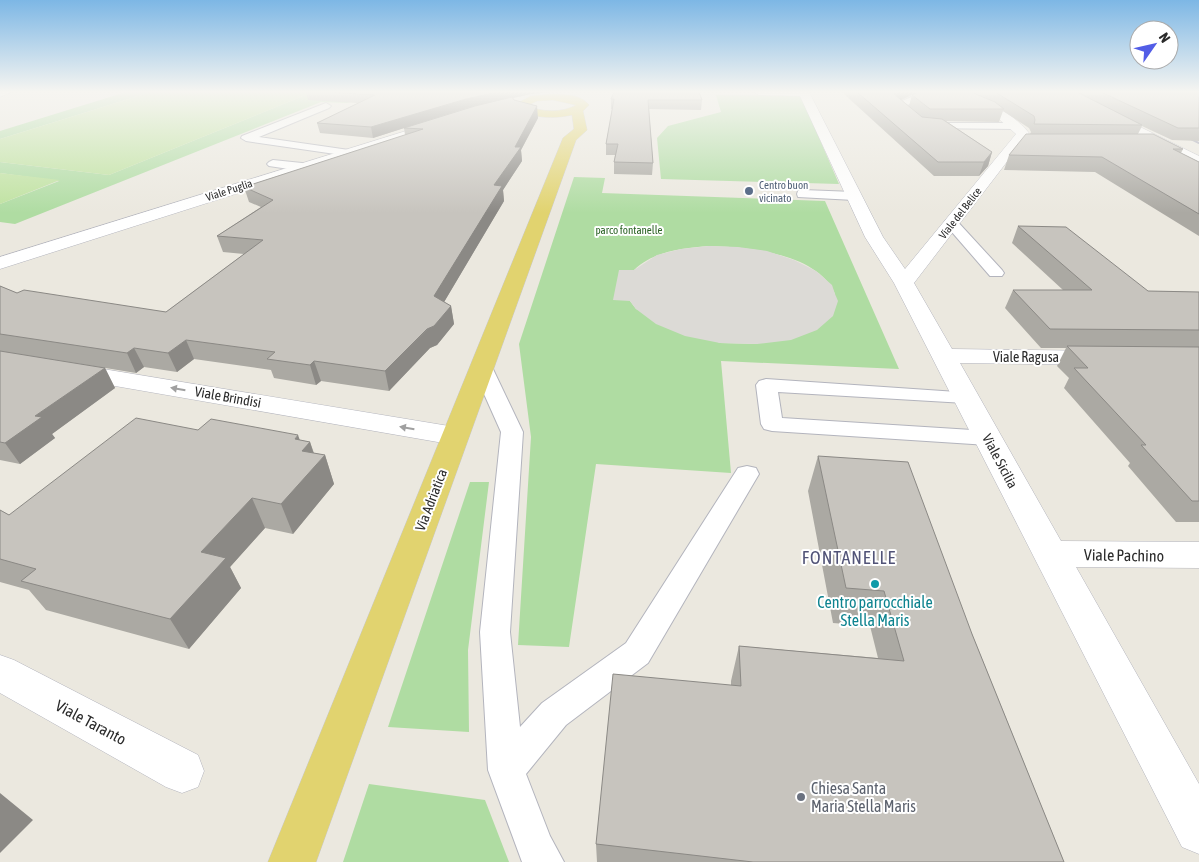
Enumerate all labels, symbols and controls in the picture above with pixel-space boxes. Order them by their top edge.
north arrow [1129,20,1179,70]
text: N [1156,30,1174,46]
street label: Viale Puglia [204,177,254,203]
place label: Centro buon vicinato [759,179,808,204]
marker: Centro buon vicinato [743,185,755,197]
street label: Viale del Belice [936,185,984,241]
park label: parco fontanelle [595,224,663,236]
street label: Viale Ragusa [993,349,1059,365]
street label: Viale Brindisi [194,383,262,411]
one-way arrow [169,385,185,393]
one-way arrow [399,424,415,432]
street label: Viale Sicilia [979,431,1021,491]
street label: Via Adriatica [412,467,450,533]
street label: Viale Pachino [1084,545,1164,565]
district label: FONTANELLE [802,547,896,568]
marker: Centro parrocchiale Stella Maris [869,578,881,590]
place label: Centro parrocchiale Stella Maris [817,593,933,629]
street label: Viale Taranto [53,696,129,748]
place label: Chiesa Santa Maria Stella Maris [811,779,916,815]
marker: Chiesa Santa Maria Stella Maris [795,791,807,803]

